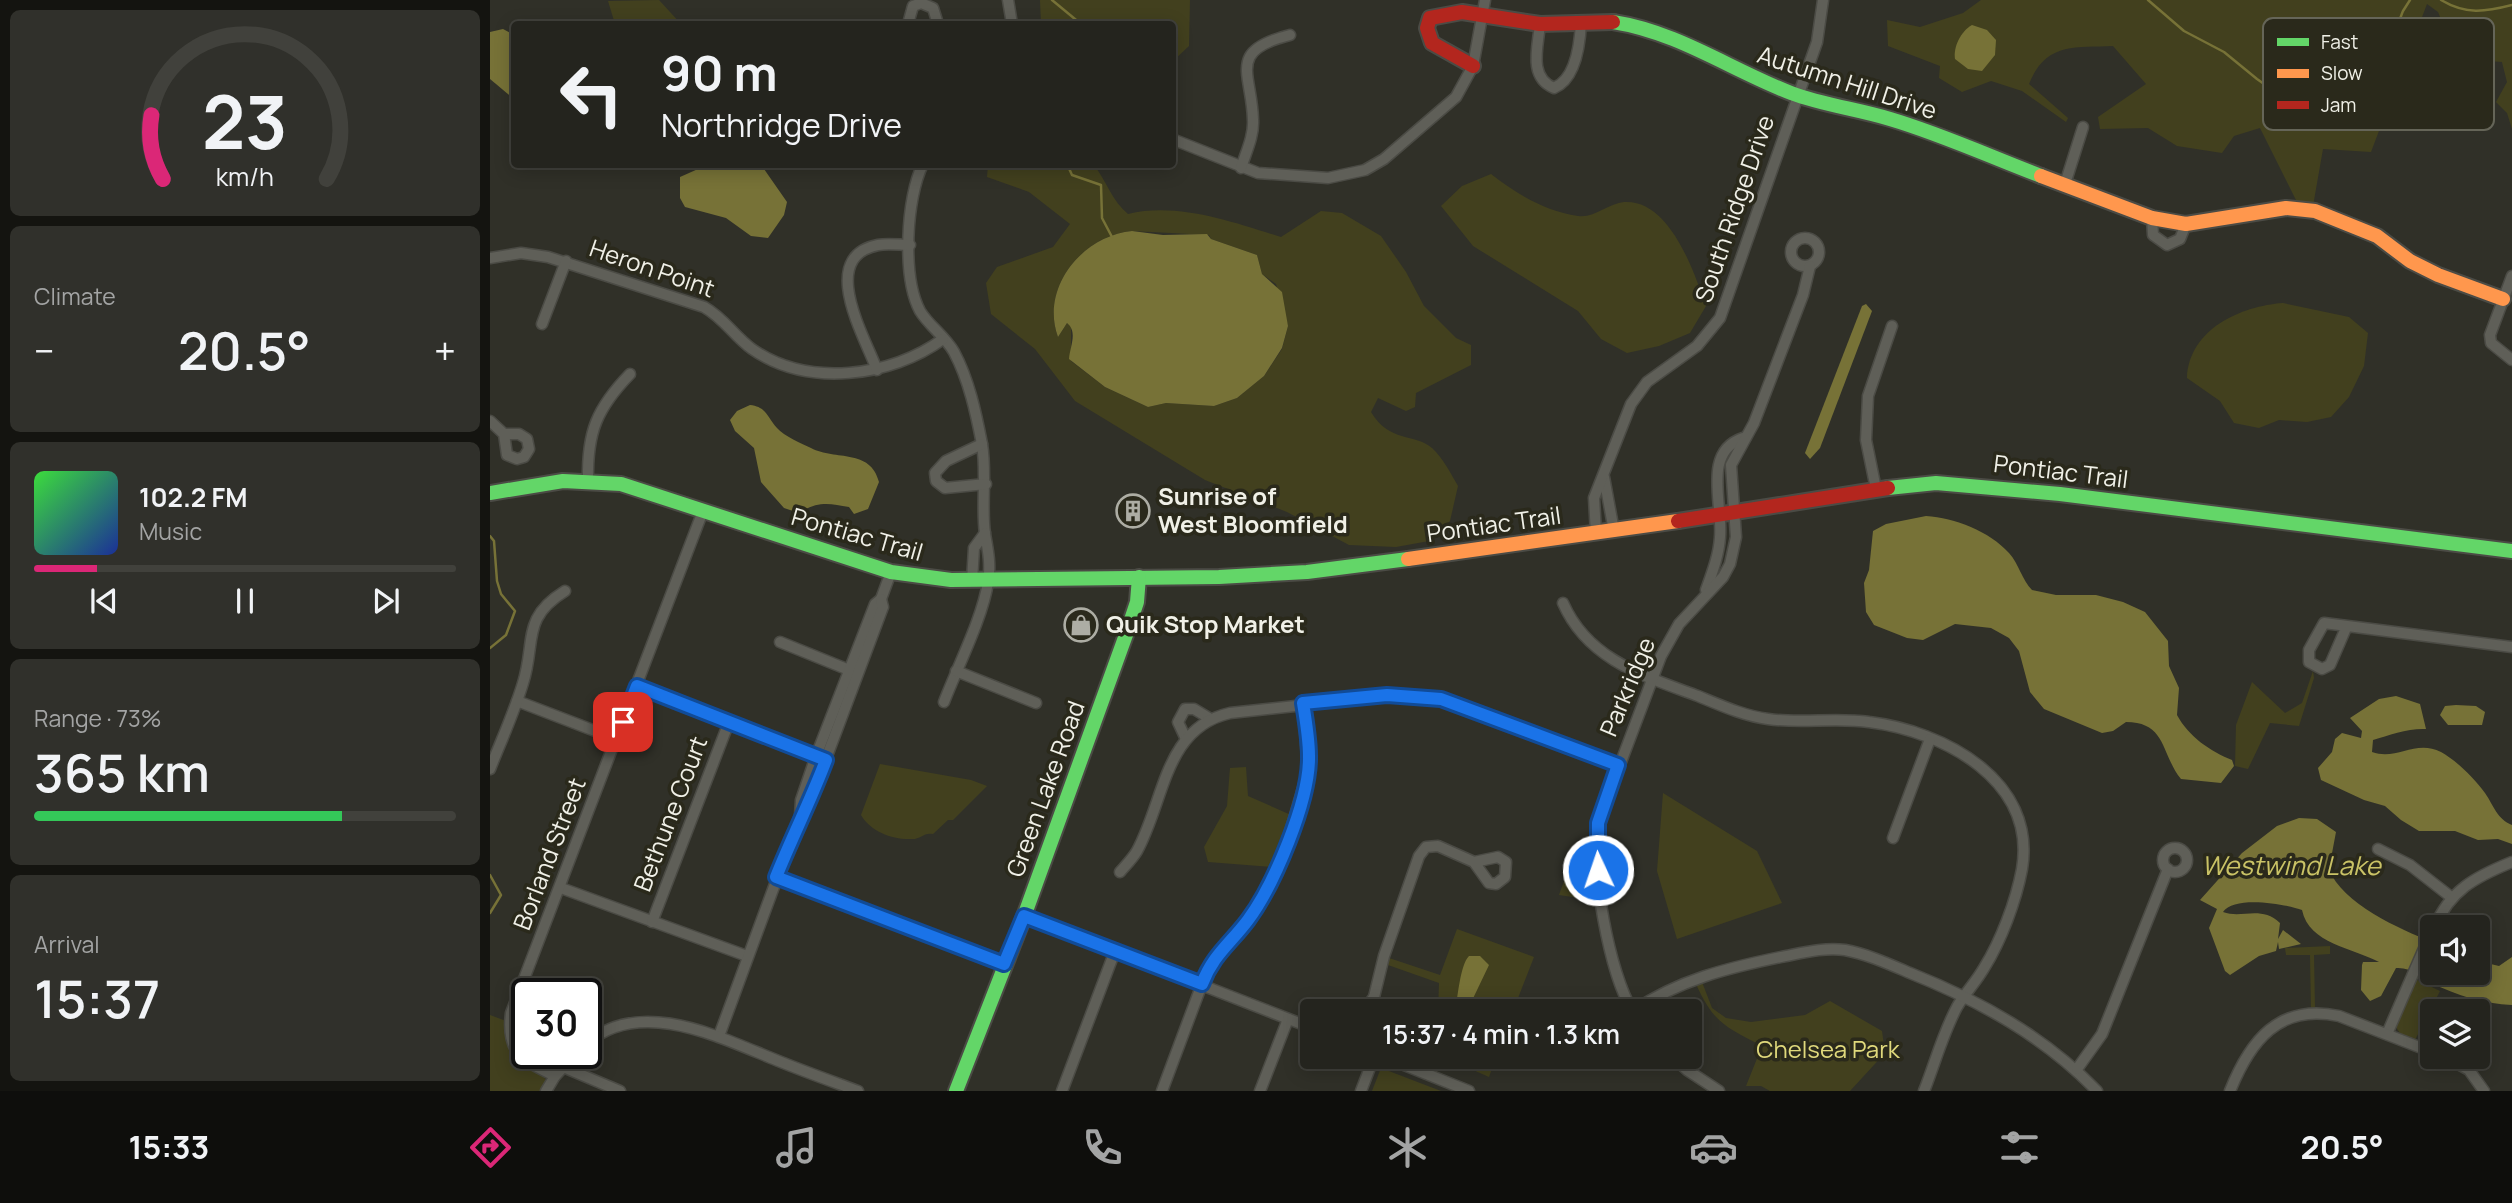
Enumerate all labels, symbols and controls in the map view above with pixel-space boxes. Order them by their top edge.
legend [2263,18,2494,130]
text: Fast [2321,29,2358,55]
street label: Autumn Hill Drive [1753,37,1941,126]
text: 90 m [661,39,778,106]
icon: left [546,49,637,140]
text: Slow [2321,60,2363,86]
text: 23 [202,71,288,171]
text: Jam [2321,92,2356,118]
text: Northridge Drive [661,103,902,147]
street label: South Ridge Drive [1686,110,1781,307]
text: km/h [216,159,274,194]
street label: Heron Point [586,231,719,304]
text: Climate [34,280,116,312]
text: 20.5° [178,315,311,386]
text: − [34,324,55,376]
text: + [434,324,456,376]
street label: Pontiac Trail [1992,446,2130,495]
text: 102.2 FM [139,479,247,515]
place label: Sunrise of West Bloomfield [1158,479,1348,540]
building icon: Sunrise of West Bloomfield [1114,492,1152,530]
street label: Pontiac Trail [1424,498,1563,549]
street label: Pontiac Trail [788,499,927,568]
text: Music [139,515,202,547]
icon: previous [85,582,123,620]
icon: pause [226,582,264,620]
icon: next [367,582,405,620]
shop icon: Quik Stop Market [1062,606,1100,644]
place label: Quik Stop Market [1106,607,1305,640]
street label: Parkridge [1591,632,1662,741]
pin [593,692,653,752]
street label: Green Lake Road [997,696,1092,881]
text: Range · 73% [34,702,161,734]
icon: arrive [604,703,642,741]
street label: Bethune Court [625,731,714,896]
text: 365 km [34,737,210,808]
street label: Borland Street [504,773,593,934]
position arrow [1561,833,1635,907]
water label: Westwind Lake [2201,847,2383,883]
map controls [2420,915,2490,1069]
button: sound [2420,915,2490,985]
text: Arrival [34,928,100,960]
text: 15:37 [34,963,160,1034]
speed limit sign: 30 [511,978,602,1069]
button: layers [2420,999,2490,1069]
text: 15:37 · 4 min · 1.3 km [1382,1016,1620,1052]
park label: Chelsea Park [1756,1032,1901,1065]
icon: directions [466,1123,515,1172]
icon: music [772,1123,821,1172]
icon: phone [1078,1123,1127,1172]
icon: climate [1383,1123,1432,1172]
icon: car [1689,1123,1738,1172]
icon: filters [1995,1123,2044,1172]
text: 15:33 [128,1125,209,1169]
text: 20.5° [2301,1125,2384,1169]

